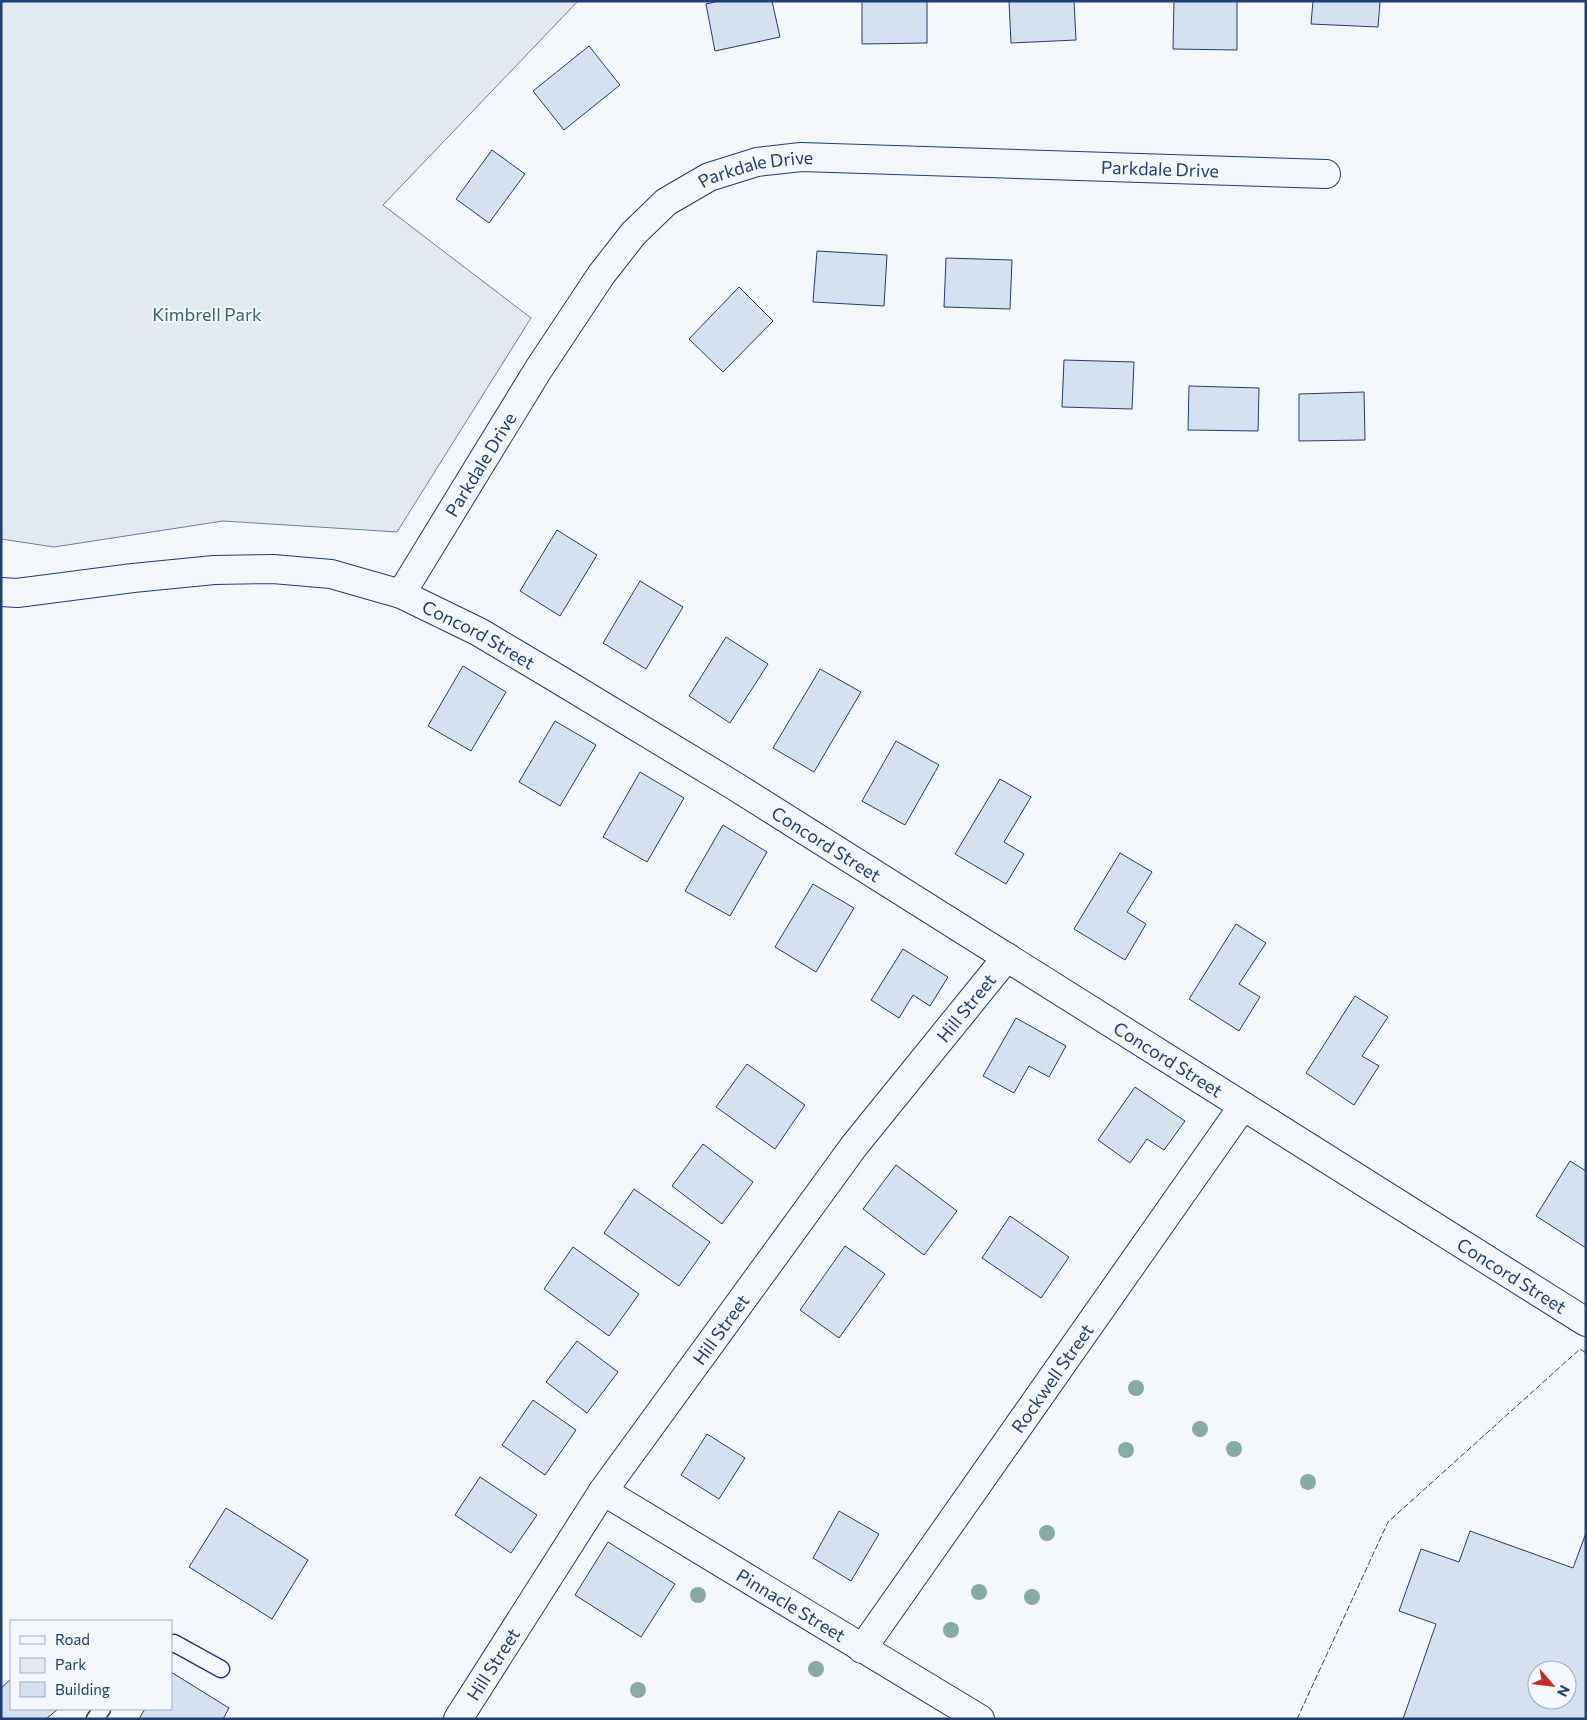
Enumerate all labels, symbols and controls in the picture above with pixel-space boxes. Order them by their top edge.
street label: Parkdale Drive [694,146,814,192]
street label: Parkdale Drive [1101,156,1219,182]
park label: Kimbrell Park [152,303,262,325]
street label: Parkdale Drive [440,408,521,520]
street label: Concord Street [419,595,539,674]
street label: Concord Street [768,801,885,886]
street label: Hill Street [932,969,1000,1046]
street label: Concord Street [1110,1016,1227,1102]
street label: Concord Street [1453,1233,1570,1318]
street label: Hill Street [688,1290,753,1369]
street label: Rockwell Street [1006,1319,1098,1437]
street label: Pinnacle Street [733,1564,850,1646]
legend [10,1620,172,1710]
street label: Hill Street [462,1624,524,1705]
text: Road [55,1630,90,1648]
text: Park [55,1655,86,1673]
north arrow [1527,1660,1577,1710]
text: Building [55,1680,110,1698]
text: N [1554,1683,1574,1700]

